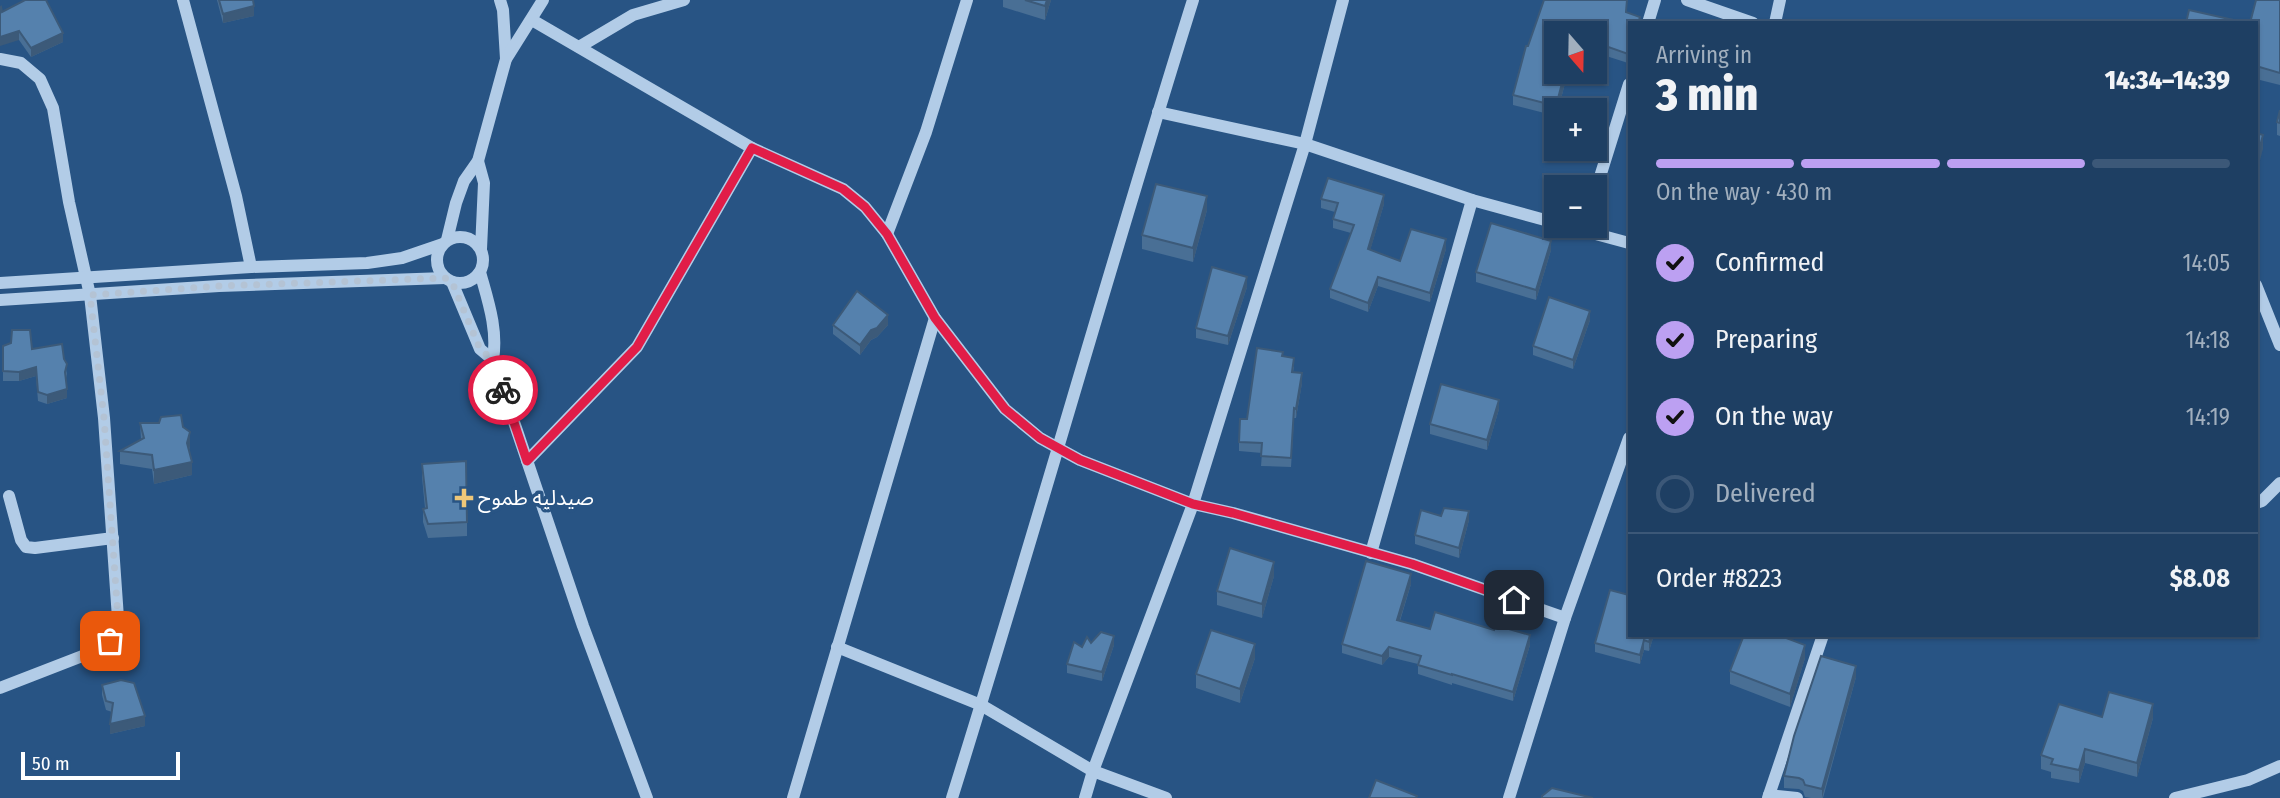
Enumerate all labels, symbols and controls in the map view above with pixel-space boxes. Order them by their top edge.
north arrow [1544,21,1606,84]
map controls [1544,21,1607,238]
text: Arriving in [1656,41,1752,69]
text: 14:34–14:39 [2105,65,2230,96]
text: 3 min [1656,67,1758,122]
button: + [1544,98,1607,161]
button: − [1544,175,1607,238]
text: On the way · 430 m [1656,178,1832,206]
icon: check [1656,244,1694,282]
text: Confirmed [1715,247,1825,278]
text: 14:05 [2182,249,2230,277]
icon: check [1656,321,1694,359]
text: Preparing [1715,324,1817,355]
text: 14:18 [2185,326,2230,354]
courier [468,355,538,425]
icon: bike [484,371,522,409]
icon: check [1656,398,1694,436]
text: On the way [1715,401,1833,432]
text: 14:19 [2186,403,2230,431]
text: Delivered [1715,478,1816,509]
place label: صيدليه طموح [478,485,594,513]
marker: صيدليه طموح [456,490,472,506]
text: Order #8223 [1656,563,1782,594]
text: $8.08 [2170,563,2230,594]
pin [1484,570,1544,630]
icon: home [1495,581,1533,619]
pin [80,611,140,671]
icon: bag [91,622,129,660]
scale bar [21,749,180,781]
text: 50 m [32,752,70,775]

